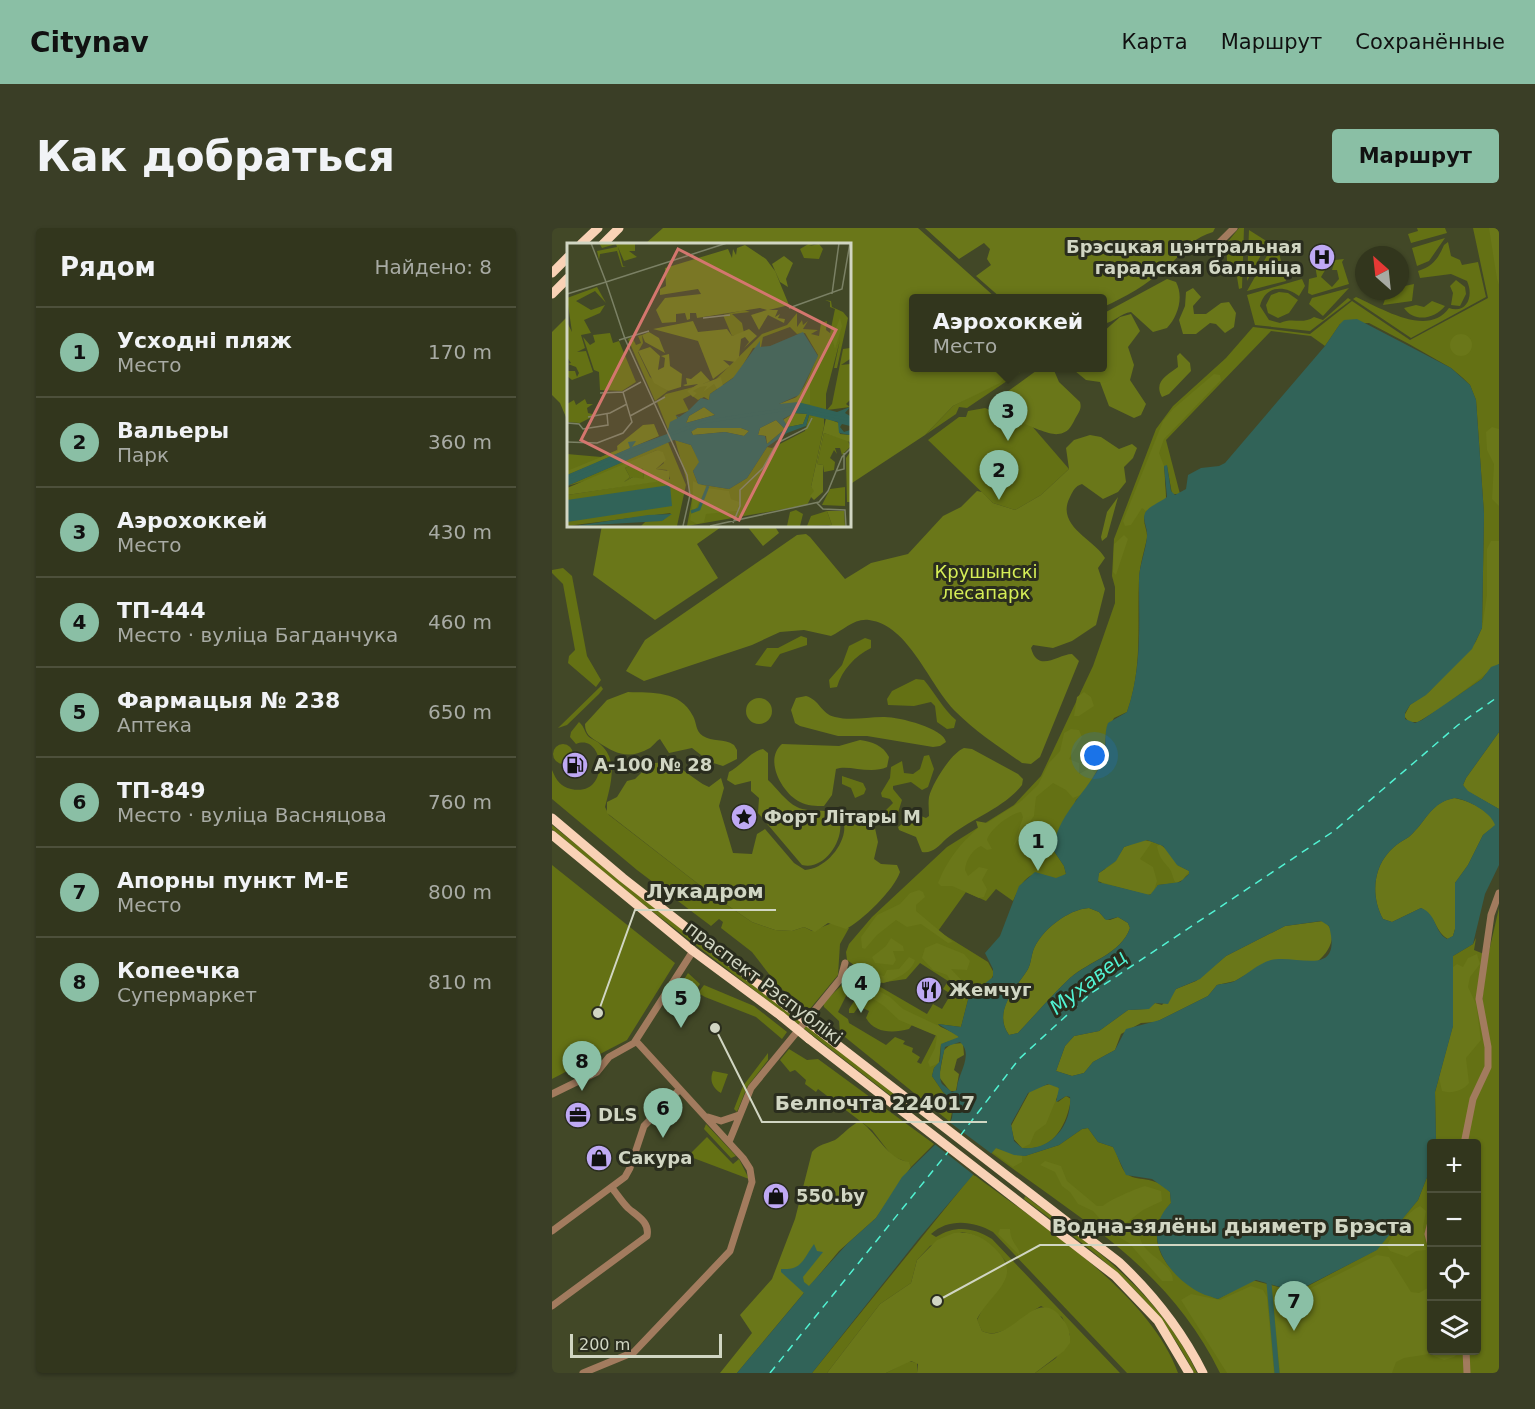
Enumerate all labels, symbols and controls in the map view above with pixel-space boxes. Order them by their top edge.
text: Citynav [30,26,149,59]
text: Карта [1122,30,1188,54]
text: Маршрут [1221,30,1322,54]
text: Сохранённые [1355,30,1505,54]
button: Маршрут [1332,129,1499,183]
text: Как добраться [36,132,395,181]
place label: Брэсцкая цэнтральная гарадская бальніца [1066,236,1302,278]
hospital icon: Брэсцкая цэнтральная гарадская бальніца [1307,242,1337,272]
inset map [567,243,850,526]
north arrow [1355,246,1409,300]
text: Рядом [60,252,156,282]
text: Найдено: 8 [374,255,492,279]
popup [909,294,1107,372]
text: Аэрохоккей [933,309,1083,334]
text: Усходні пляж [117,328,292,353]
text: Место [933,334,997,358]
text: 1 [73,340,86,364]
text: 170 m [428,340,492,364]
text: Место [117,353,181,377]
pin: 3 [988,392,1028,441]
text: Вальеры [117,418,229,443]
text: 2 [73,430,86,454]
text: 360 m [428,430,492,454]
text: Парк [117,443,169,467]
pin: 2 [980,450,1018,500]
text: Аэрохоккей [117,508,267,533]
text: 3 [73,520,86,544]
text: 430 m [428,520,492,544]
text: Место [117,533,181,557]
park label: Крушынскі лесапарк [934,561,1038,603]
text: ТП-444 [117,598,205,623]
text: 4 [73,610,86,634]
text: 460 m [428,610,492,634]
text: Место · вуліца Багданчука [117,623,398,647]
text: Фармацыя № 238 [117,688,340,713]
text: 5 [73,700,86,724]
text: 650 m [428,700,492,724]
text: Аптека [117,713,192,737]
your location [1080,741,1109,770]
fuel station icon: А-100 № 28 [560,750,590,780]
place label: А-100 № 28 [594,754,712,775]
text: ТП-849 [117,778,205,803]
text: 6 [73,790,86,814]
text: 760 m [428,790,492,814]
place icon: Форт Літары М [729,802,759,832]
text: Место · вуліца Васняцова [117,803,387,827]
place label: Форт Літары М [764,806,921,827]
pin: 1 [1018,822,1058,871]
text: Апорны пункт М-Е [117,868,349,893]
callout: Лукадром [635,872,776,910]
text: Лукадром [646,879,764,903]
text: 7 [73,880,86,904]
text: 800 m [428,880,492,904]
text: Место [117,893,181,917]
street label: праспект Рэспублікі [682,917,847,1048]
water label: Мухавец [1045,945,1131,1019]
text: Копеечка [117,958,240,983]
pin: 4 [842,964,880,1013]
text: 8 [73,970,86,994]
text: 810 m [428,970,492,994]
restaurant icon: Жемчуг [914,975,944,1005]
pin: 5 [662,978,700,1028]
place label: Жемчуг [949,979,1031,1000]
text: Супермаркет [117,983,257,1007]
pin: 8 [562,1042,602,1091]
callout: Белпочта 224017 [762,1084,987,1122]
pin: 6 [644,1088,682,1138]
text: Белпочта 224017 [775,1091,975,1115]
office icon: DLS [563,1100,593,1130]
place label: DLS [598,1104,637,1125]
map controls [1427,1139,1481,1355]
button: + [1427,1139,1481,1193]
shop icon: Сакура [584,1143,614,1173]
place label: Сакура [618,1147,692,1168]
shop icon: 550.by [761,1181,791,1211]
place label: 550.by [796,1185,865,1206]
button: − [1427,1193,1481,1247]
callout: Водна-зялёны дыяметр Брэста [1040,1207,1424,1245]
text: Водна-зялёны дыяметр Брэста [1052,1214,1412,1238]
button: locate [1427,1247,1481,1301]
pin: 7 [1274,1282,1314,1331]
button: layers [1427,1301,1481,1355]
scale bar [570,1331,722,1358]
text: 200 m [579,1335,630,1354]

